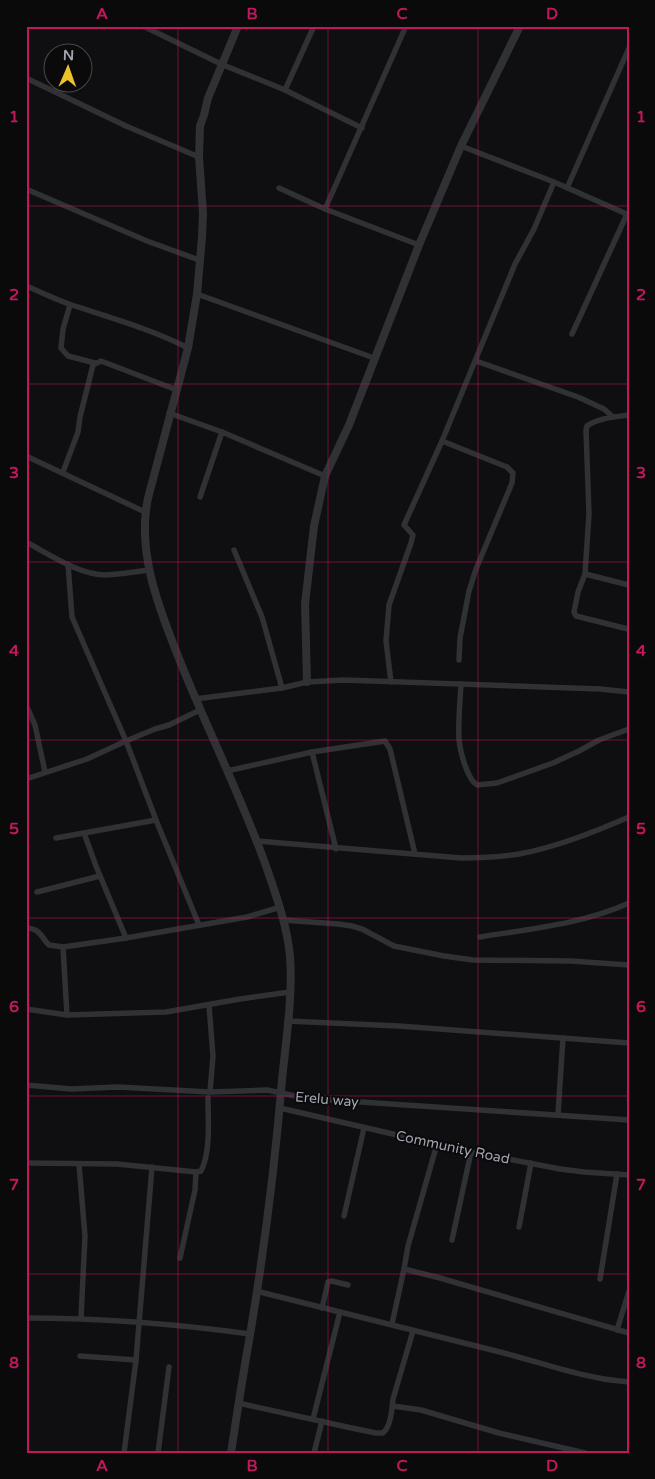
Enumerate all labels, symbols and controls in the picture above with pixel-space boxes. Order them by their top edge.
text: A [96,4,108,24]
text: B [246,4,258,24]
text: C [396,4,408,24]
text: D [546,4,558,24]
north arrow [42,42,92,92]
text: N [63,47,74,64]
text: 1 [9,107,19,127]
text: 1 [636,107,646,127]
text: 2 [9,285,19,305]
text: 2 [636,285,646,305]
text: 3 [9,463,19,483]
text: 3 [636,463,646,483]
text: 4 [9,641,19,661]
text: 4 [636,641,646,661]
text: 5 [9,819,19,839]
text: 5 [636,819,646,839]
text: 6 [9,997,19,1017]
text: 6 [636,997,646,1017]
street label: Erelu way [294,1088,360,1111]
street label: Community Road [394,1127,511,1168]
text: 7 [9,1175,19,1195]
text: 7 [636,1175,646,1195]
text: 8 [9,1353,19,1373]
text: 8 [636,1353,646,1373]
text: A [96,1456,108,1476]
text: B [246,1456,258,1476]
text: C [396,1456,408,1476]
text: D [546,1456,558,1476]

